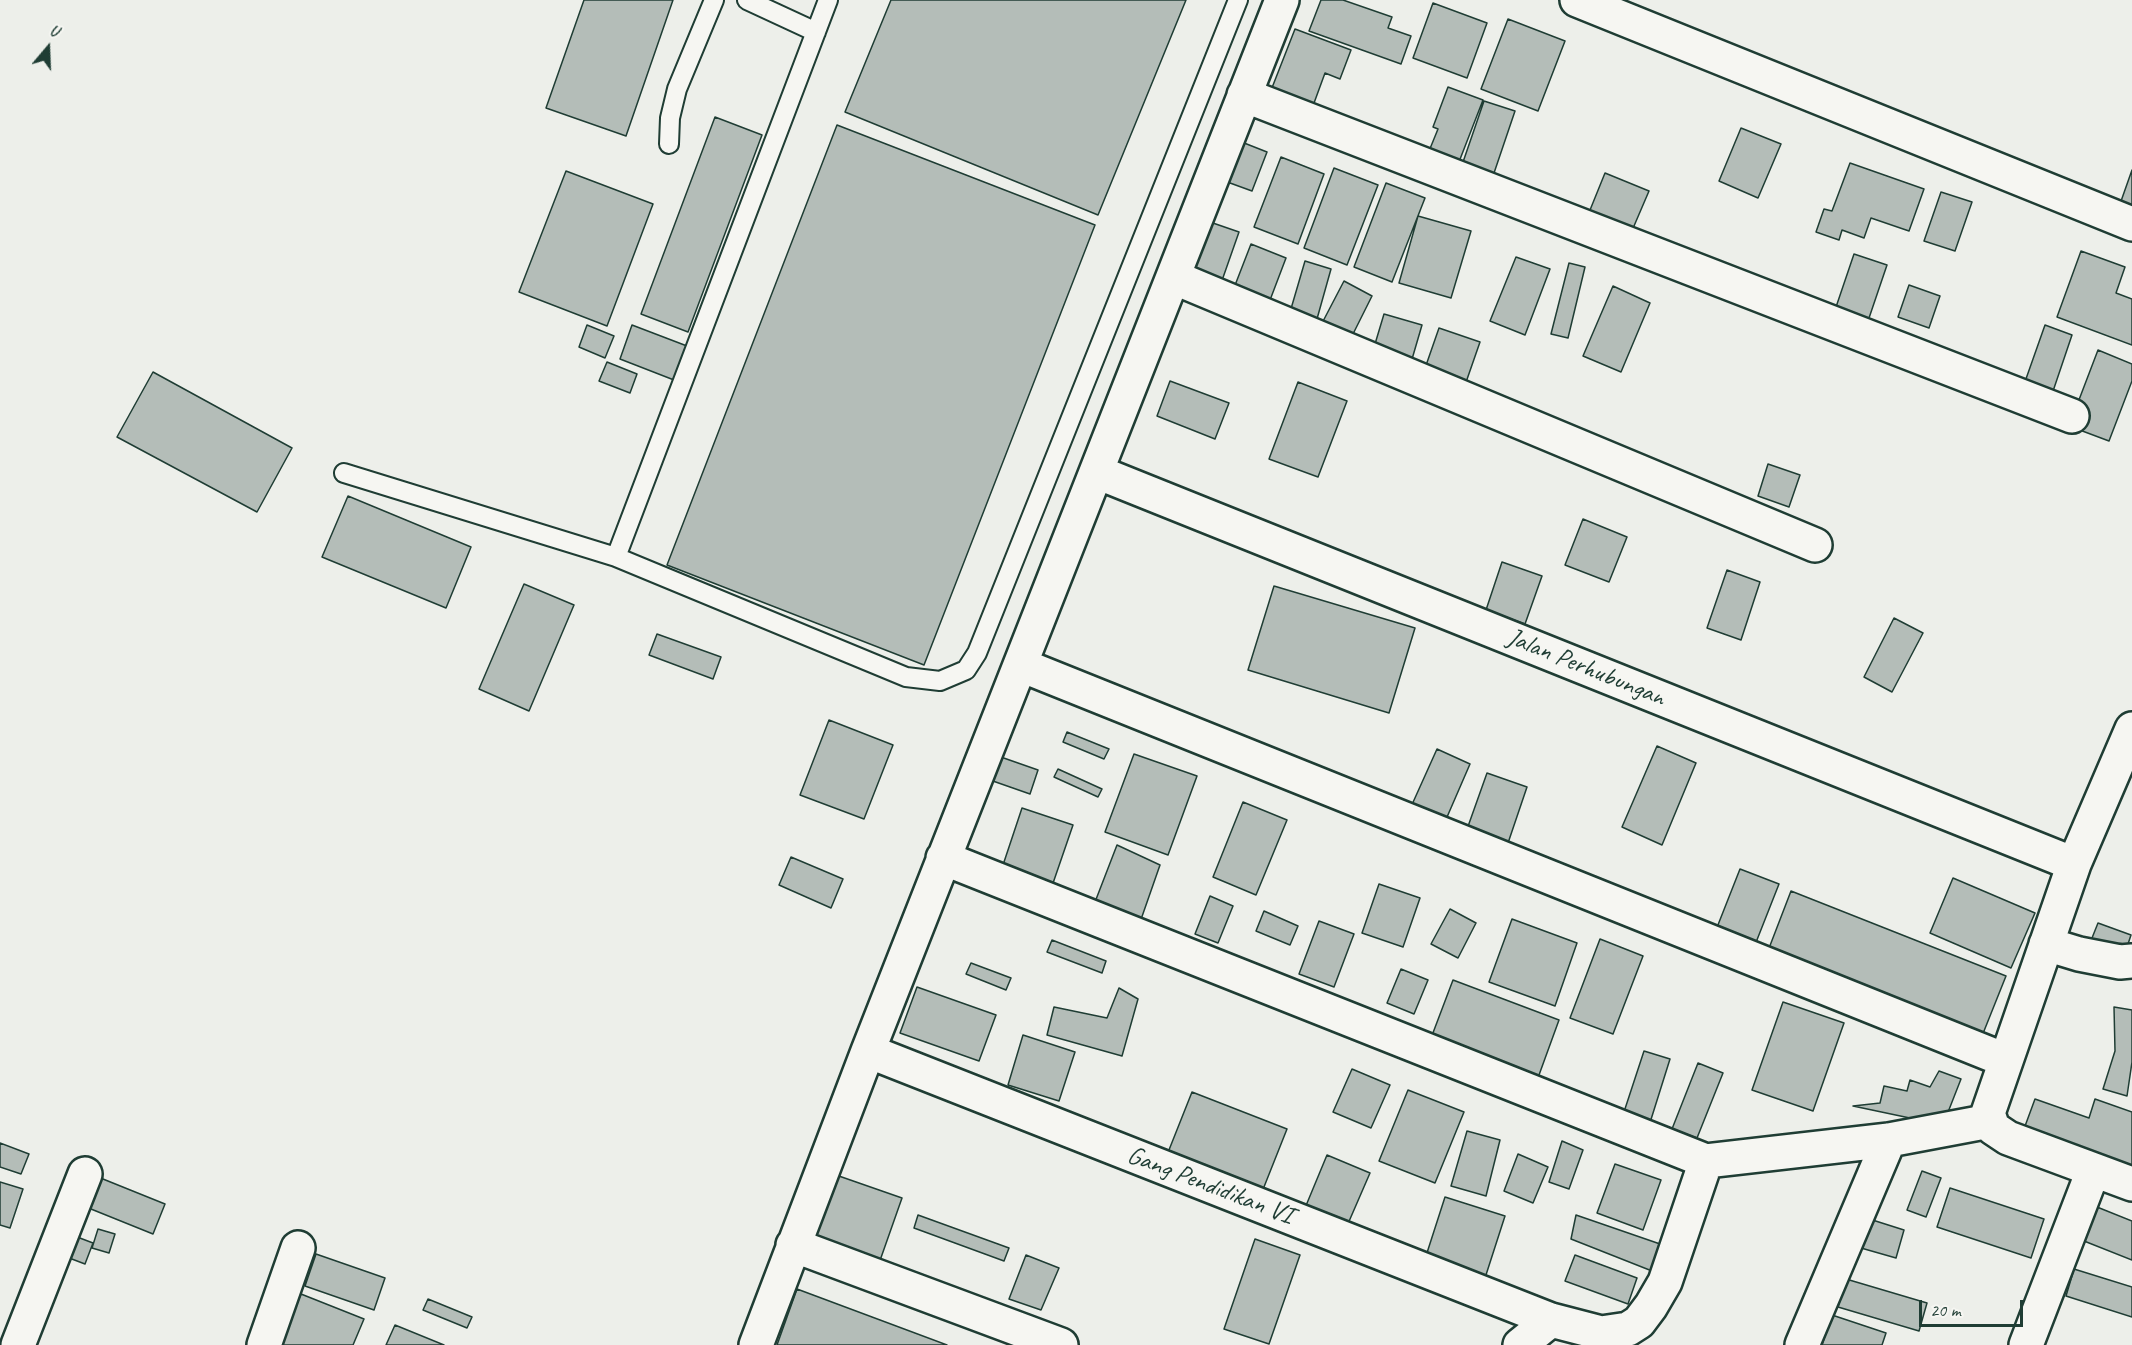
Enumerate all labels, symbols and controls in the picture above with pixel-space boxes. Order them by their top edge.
north arrow [18,18,78,78]
text: U [47,20,61,42]
street label: Jalan Perhubungan [1502,622,1670,714]
street label: Gang Pendidikan VI [1123,1140,1297,1232]
scale bar [1922,1288,2026,1326]
text: 20 m [1930,1299,1961,1321]

